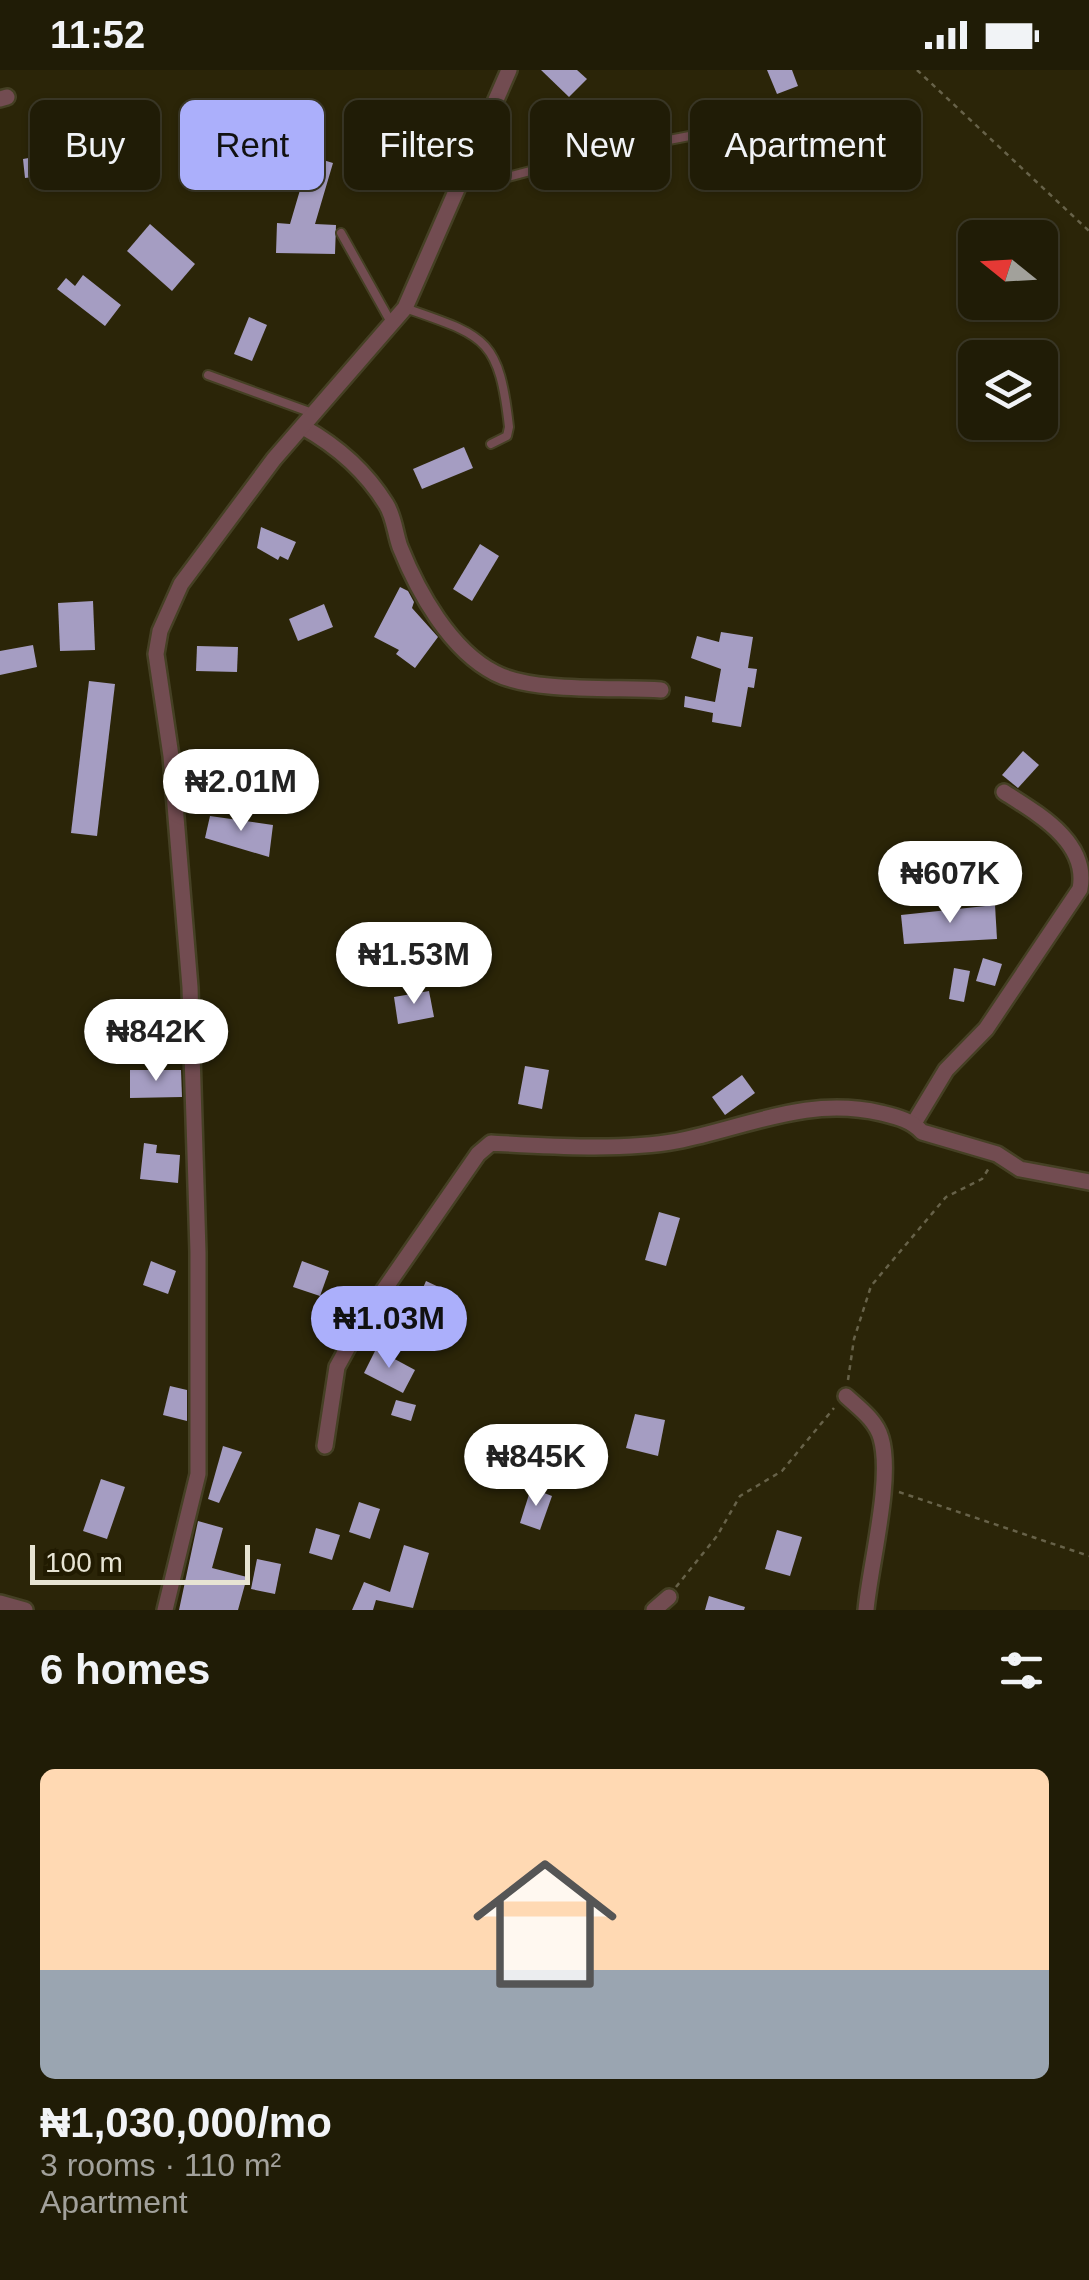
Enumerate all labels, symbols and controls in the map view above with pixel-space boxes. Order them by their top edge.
text: 11:52 [50,14,145,56]
chip: Buy [30,100,160,190]
chip: Rent [180,100,324,190]
chip: Filters [344,100,510,190]
chip: New [530,100,670,190]
chip: Apartment [690,100,921,190]
north arrow [958,220,1058,320]
map controls [958,220,1058,440]
button: layers [958,340,1058,440]
pin: ₦2.01M [160,749,322,834]
text: ₦2.01M [185,763,297,799]
pin: ₦607K [880,841,1020,926]
text: ₦607K [900,855,1000,891]
pin: ₦1.53M [333,922,495,1007]
text: ₦1.53M [358,936,470,972]
pin: ₦842K [86,999,226,1084]
text: ₦842K [106,1013,206,1049]
pin: ₦1.03M [308,1286,470,1371]
text: ₦1.03M [333,1300,445,1336]
pin: ₦845K [466,1424,606,1509]
text: ₦845K [486,1438,586,1474]
scale bar [30,1540,250,1584]
text: 100 m [45,1547,123,1578]
icon: filters [994,1643,1049,1698]
text: 6 homes [40,1646,210,1693]
icon: home [455,1834,635,2014]
text: ₦1,030,000/mo [40,2099,332,2146]
text: 3 rooms · 110 m² [40,2147,281,2183]
text: Apartment [40,2184,188,2220]

